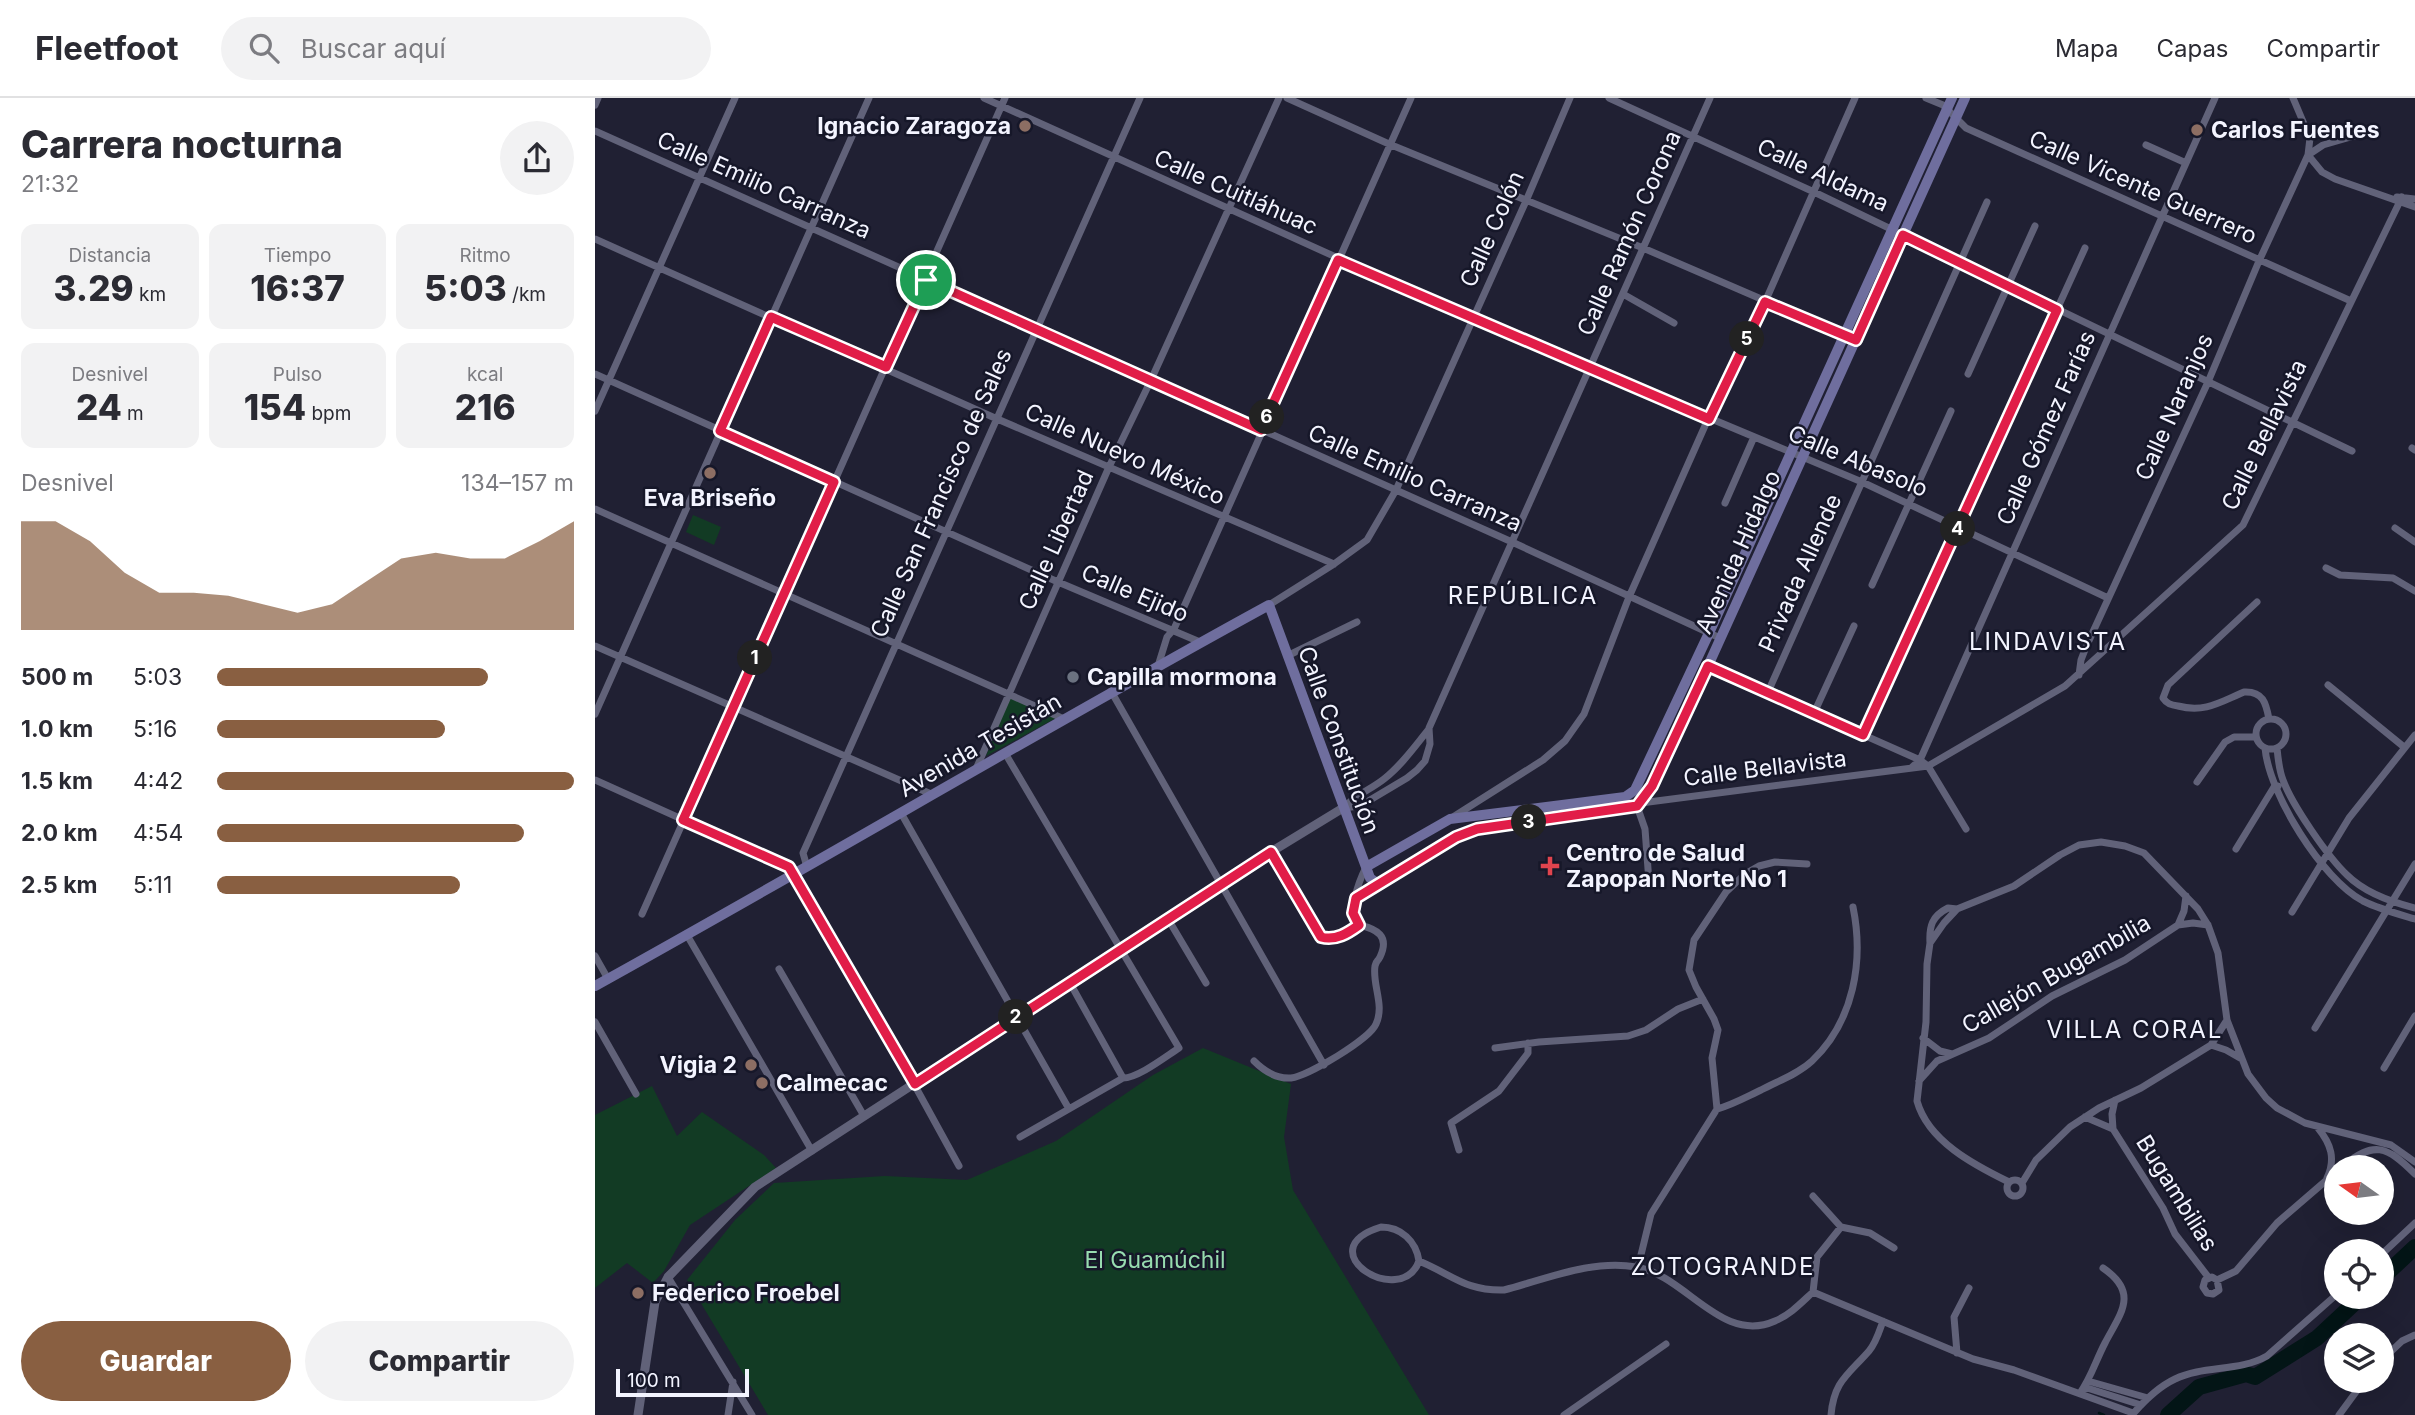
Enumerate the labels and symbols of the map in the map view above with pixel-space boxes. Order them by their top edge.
place label: Ignacio Zaragoza [817,112,1011,140]
place label: Carlos Fuentes [2211,116,2380,144]
marker: Ignacio Zaragoza [1017,118,1033,134]
marker: Carlos Fuentes [2189,122,2205,138]
street label: Calle Vicente Guerrero [2025,124,2261,250]
street label: Calle Emilio Carranza [653,125,875,245]
street label: Calle Ramón Corona [1571,126,1687,340]
street label: Calle Aldama [1753,132,1893,218]
street label: Calle Cuitláhuac [1150,143,1322,241]
street label: Calle Colón [1454,167,1530,291]
pin [896,250,956,310]
pin: 5 [1729,322,1765,356]
street label: Calle Gómez Farías [1991,327,2101,529]
street label: Calle Naranjos [2129,329,2219,485]
street label: Calle San Francisco de Sales [864,344,1018,642]
street label: Calle Bellavista [2215,355,2313,515]
street label: Calle Nuevo México [1021,397,1229,511]
pin: 6 [1249,400,1285,434]
street label: Calle Emilio Carranza [1304,418,1526,538]
street label: Calle Abasolo [1784,419,1932,503]
marker: Eva Briseño [702,465,718,481]
street label: Calle Libertad [1013,466,1099,614]
street label: Avenida Hidalgo [1689,466,1787,638]
place label: Eva Briseño [644,484,776,512]
street label: Privada Allende [1753,490,1847,656]
pin: 4 [1941,512,1975,546]
street label: Calle Ejido [1077,558,1193,628]
district label: REPÚBLICA [1448,580,1598,610]
district label: LINDAVISTA [1969,627,2127,656]
pin: 1 [737,640,773,676]
street label: Calle Constitución [1292,642,1386,838]
place label: Capilla mormona [1087,663,1277,691]
marker: Capilla mormona [1065,669,1081,685]
street label: Avenida Tesistán [894,687,1066,803]
street label: Calle Bellavista [1682,744,1848,792]
pin: 3 [1511,804,1546,840]
place label: Centro de Salud Zapopan Norte No 1 [1566,839,1787,893]
marker: Centro de Salud Zapopan Norte No 1 [1540,856,1560,876]
street label: Callejón Bugambilia [1957,909,2155,1039]
pin: 2 [999,1000,1033,1034]
district label: VILLA CORAL [2047,1015,2223,1044]
place label: Vigia 2 [660,1051,737,1079]
marker: Vigia 2 [743,1057,759,1073]
place label: Calmecac [776,1069,888,1097]
marker: Calmecac [754,1075,770,1091]
street label: Bugambilias [2130,1130,2224,1256]
north arrow [2324,1155,2394,1225]
park label: El Guamúchil [1084,1246,1226,1274]
district label: ZOTOGRANDE [1631,1252,1815,1281]
place label: Federico Froebel [652,1279,840,1307]
marker: Federico Froebel [630,1285,646,1301]
scale bar [616,1366,749,1398]

